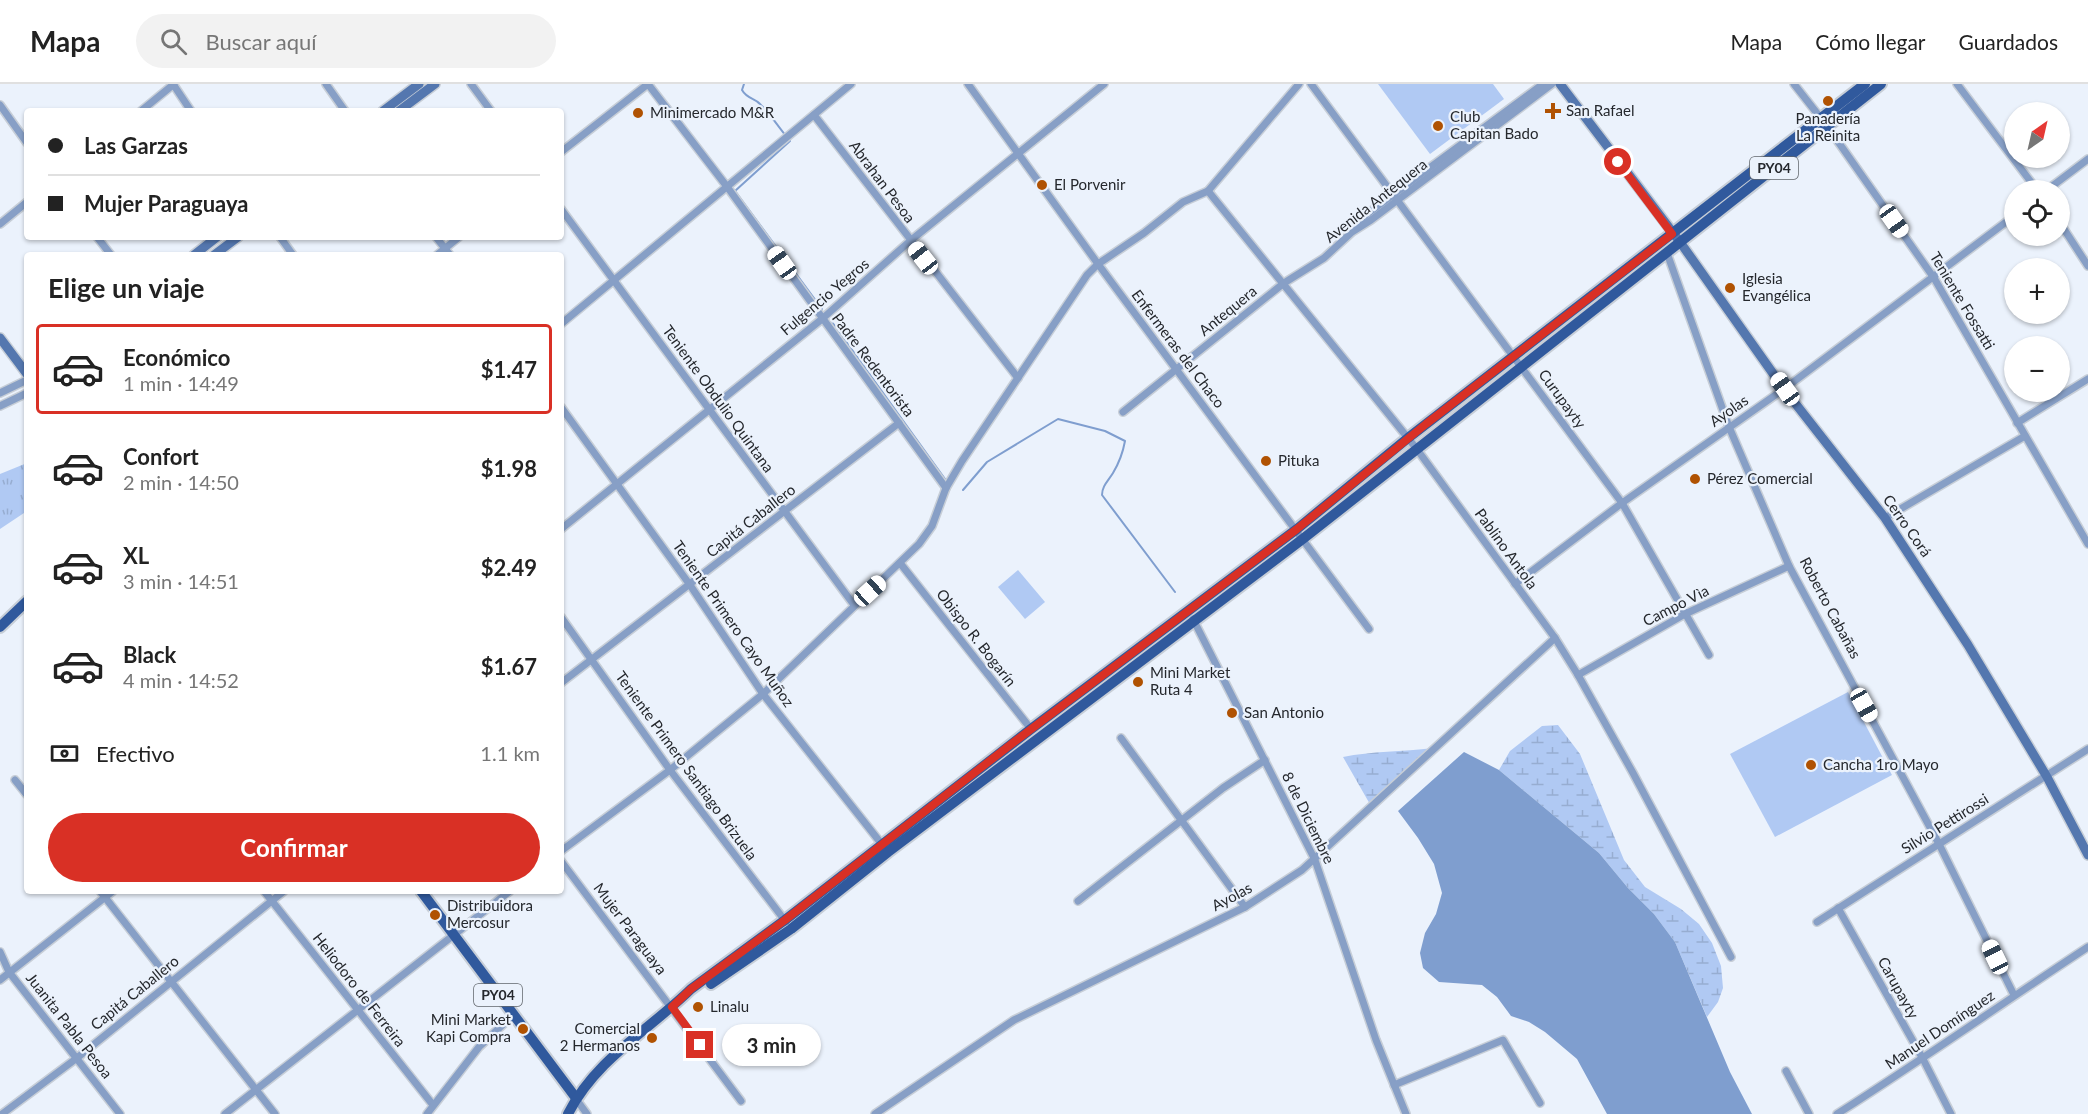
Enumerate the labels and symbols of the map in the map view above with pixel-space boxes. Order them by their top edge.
marker: Panadería La Reinita [1821,94,1835,108]
place label: San Rafael [1566,101,1634,119]
marker: San Rafael [1544,102,1562,120]
north arrow [2004,102,2070,168]
place label: Minimercado M&R [650,103,775,121]
marker: Minimercado M&R [631,106,645,120]
place label: Club Capitan Bado [1450,107,1538,142]
place label: Panadería La Reinita [1796,109,1860,144]
marker: Club Capitan Bado [1431,119,1445,133]
street label: Abrahan Pesoa [846,137,920,226]
route start [1604,148,1631,175]
street label: Avenida Antequera [1320,155,1430,246]
road number: PY04 [1750,157,1798,179]
place label: El Porvenir [1054,175,1126,193]
marker: El Porvenir [1035,178,1049,192]
car [1876,201,1912,241]
car [905,238,941,278]
car [764,243,800,283]
street label: Teniente Fossatti [1927,248,1999,353]
street label: Fulgencio Yegros [776,254,872,338]
place label: Iglesia Evangélica [1742,269,1811,304]
street label: Antequera [1195,281,1260,339]
marker: Iglesia Evangélica [1723,281,1737,295]
street label: Enfermeras del Chaco [1128,286,1229,411]
street label: Padre Redentorista [829,309,919,420]
street label: Teniente Obdulio Quintana [659,321,778,476]
street label: Curupayty [1535,365,1590,432]
car [1767,369,1803,409]
street label: Ayolas [1706,390,1751,430]
place label: Pituka [1278,451,1319,469]
marker: Pituka [1259,454,1273,468]
place label: Pérez Comercial [1707,469,1813,487]
marker: Pérez Comercial [1688,472,1702,486]
street label: Capitá Caballero [702,480,799,561]
street label: Cerro Corá [1880,491,1936,560]
street label: Pablino Antola [1472,505,1542,592]
street label: Teniente Primero Cayo Muñoz [669,537,798,710]
street label: Roberto Cabañas [1797,554,1865,661]
car [851,572,889,610]
street label: Campo Vìa [1639,581,1712,629]
street label: Obispo R. Bogarín [933,585,1020,690]
place label: Mini Market Ruta 4 [1150,663,1231,698]
street label: Teniente Primero Santiago Brizuela [612,667,761,863]
marker: Mini Market Ruta 4 [1131,675,1145,689]
car [1847,685,1881,725]
place label: San Antonio [1244,703,1324,721]
marker: San Antonio [1225,706,1239,720]
place label: Cancha 1ro Mayo [1823,755,1939,773]
marker: Cancha 1ro Mayo [1804,758,1818,772]
street label: 8 de Diciembre [1279,769,1339,867]
street label: Silvio Pettirossi [1897,789,1991,857]
street label: Ayolas [1208,878,1255,914]
street label: Mujer Paraguaya [590,879,671,978]
place label: Distribuidora Mercosur [447,896,533,931]
marker: Distribuidora Mercosur [428,908,442,922]
street label: Heliodoro de Ferreira [310,929,410,1050]
car [1979,937,2011,977]
street label: Capitá Caballero [87,951,182,1033]
street label: Carupayty [1875,953,1923,1022]
street label: Juanita Pabla Pesoa [23,969,117,1082]
road number: PY04 [474,984,522,1006]
street label: Manuel Domínguez [1881,986,1998,1072]
place label: Linalu [710,997,749,1015]
marker: Linalu [691,1000,705,1014]
place label: Mini Market Kapi Compra [426,1010,512,1045]
place label: Comercial 2 Hermanos [560,1019,640,1054]
marker: Mini Market Kapi Compra [516,1022,530,1036]
callout: 3 min [721,1024,820,1066]
marker: Comercial 2 Hermanos [645,1031,659,1045]
route end [686,1031,713,1058]

